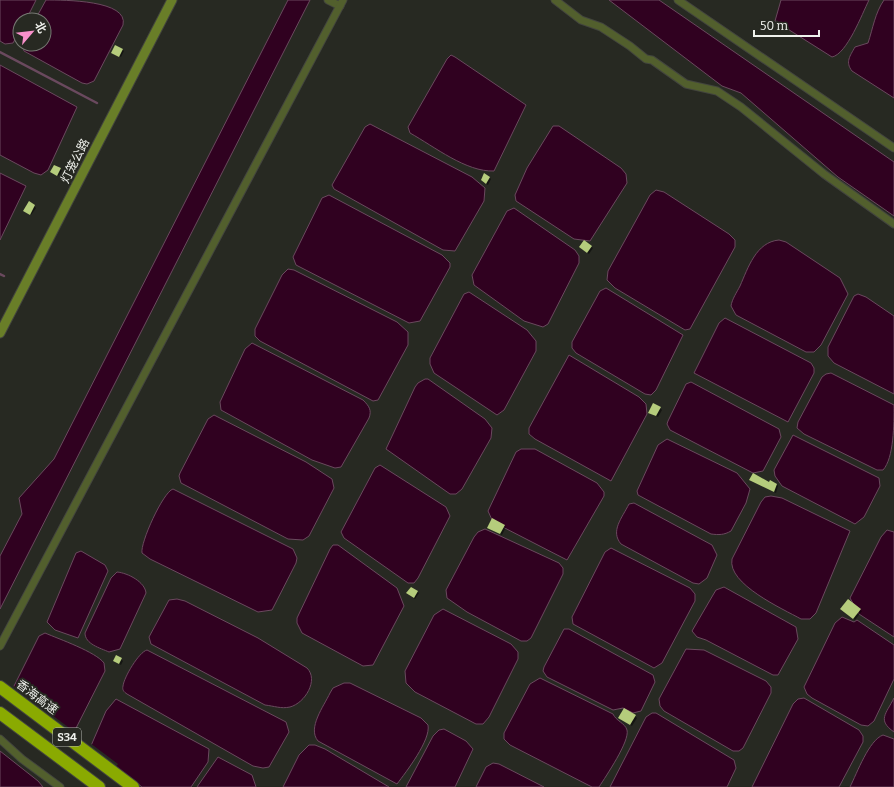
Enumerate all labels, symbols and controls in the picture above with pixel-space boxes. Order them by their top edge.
north arrow [12,12,52,52]
scale bar [754,12,819,38]
text: 50 m [760,19,789,33]
text: 北 [32,20,49,35]
street label: 灯笼公路 [58,136,92,186]
street label: 香海高速 [14,677,60,717]
road number: S34 [53,728,81,746]

